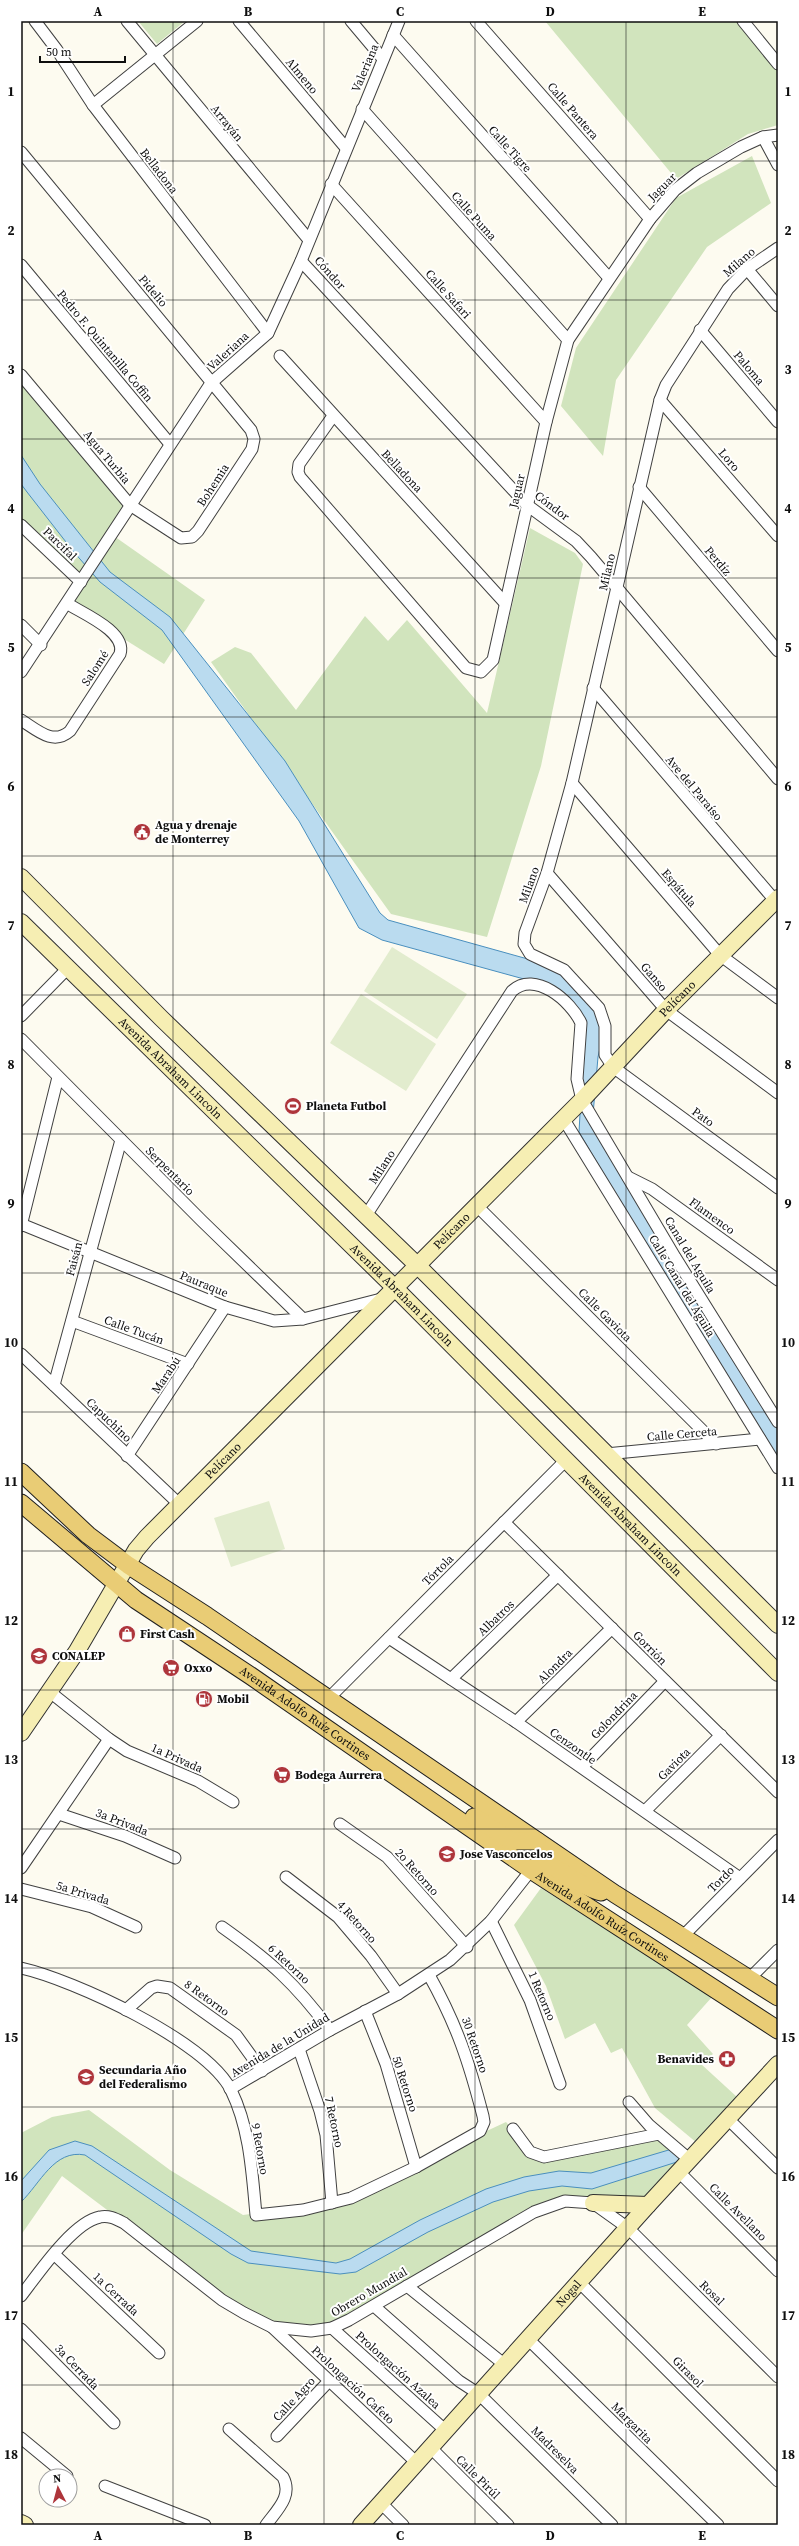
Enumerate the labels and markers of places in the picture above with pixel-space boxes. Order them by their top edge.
place label: Agua y drenaje de Monterrey [155,817,237,847]
public building icon: Agua y drenaje de Monterrey [132,822,152,842]
sports icon: Planeta Futbol [283,1096,303,1116]
place label: Planeta Futbol [306,1098,386,1114]
shop icon: First Cash [117,1624,137,1644]
place label: First Cash [140,1626,195,1642]
school or university icon: CONALEP [29,1646,49,1666]
place label: CONALEP [52,1648,106,1664]
supermarket icon: Oxxo [161,1658,181,1678]
place label: Oxxo [184,1660,212,1676]
fuel station icon: Mobil [194,1689,214,1709]
place label: Mobil [217,1691,249,1707]
supermarket icon: Bodega Aurrera [272,1765,292,1785]
place label: Bodega Aurrera [295,1767,383,1783]
school or university icon: Jose Vasconcelos [437,1844,457,1864]
place label: Jose Vasconcelos [459,1846,553,1862]
pharmacy icon: Benavides [717,2049,737,2069]
place label: Benavides [657,2051,715,2067]
place label: Secundaria Año del Federalismo [99,2062,187,2092]
school or university icon: Secundaria Año del Federalismo [76,2067,96,2087]

